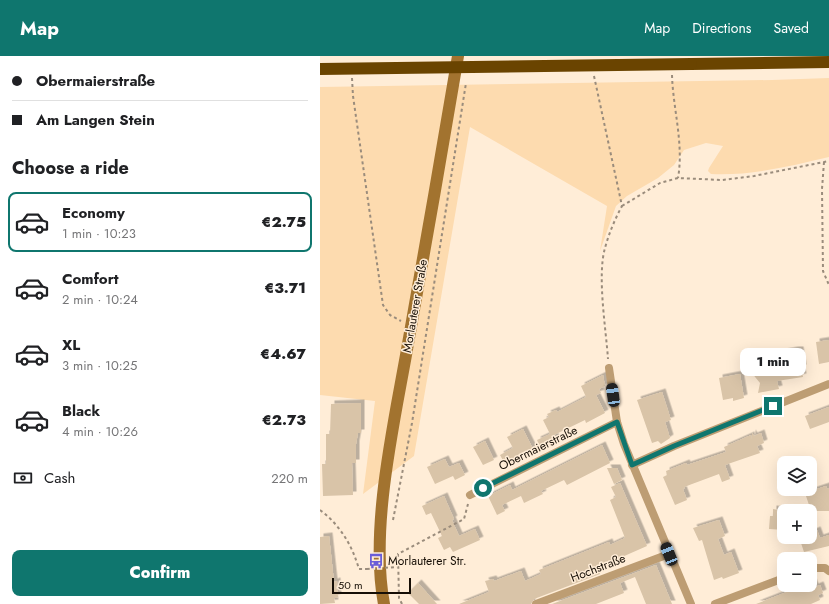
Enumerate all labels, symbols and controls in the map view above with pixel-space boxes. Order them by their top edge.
text: Map [20,15,59,42]
text: Map [644,18,670,38]
text: Directions [692,18,752,38]
text: Saved [774,18,809,38]
text: Obermaierstraße [36,70,155,92]
text: Am Langen Stein [36,109,155,131]
text: Choose a ride [12,155,129,181]
text: Economy [62,202,125,224]
icon: car [14,204,50,240]
text: €2.75 [261,211,306,233]
text: 1 min · 10:23 [62,224,136,243]
street label: Morlauterer Straße [398,258,432,354]
text: Comfort [62,268,119,290]
icon: car [14,270,50,306]
text: €3.71 [264,277,306,299]
text: 2 min · 10:24 [62,290,138,309]
text: XL [62,334,80,356]
icon: car [14,336,50,372]
text: €4.67 [260,343,306,365]
callout: 1 min [740,348,806,376]
text: 1 min [757,352,789,371]
text: 3 min · 10:25 [62,356,137,375]
car [605,382,621,408]
route end [764,397,782,415]
text: Black [62,400,100,422]
icon: car [14,402,50,438]
text: €2.73 [262,409,306,431]
street label: Obermaierstraße [496,421,580,475]
text: 4 min · 10:26 [62,422,138,441]
map controls [777,456,817,592]
button: layers [777,456,817,496]
icon: cash [12,467,34,489]
text: Cash [44,467,75,489]
text: 220 m [271,469,308,488]
route start [474,479,492,497]
button: + [777,504,817,544]
car [659,541,679,567]
street label: Hochstraße [568,549,628,587]
button: Confirm [12,550,308,596]
bus stop icon: Morlauterer Str. [367,552,385,570]
place label: Morlauterer Str. [388,552,467,570]
button: − [777,552,817,592]
scale bar [332,576,411,595]
text: 50 m [338,577,363,593]

